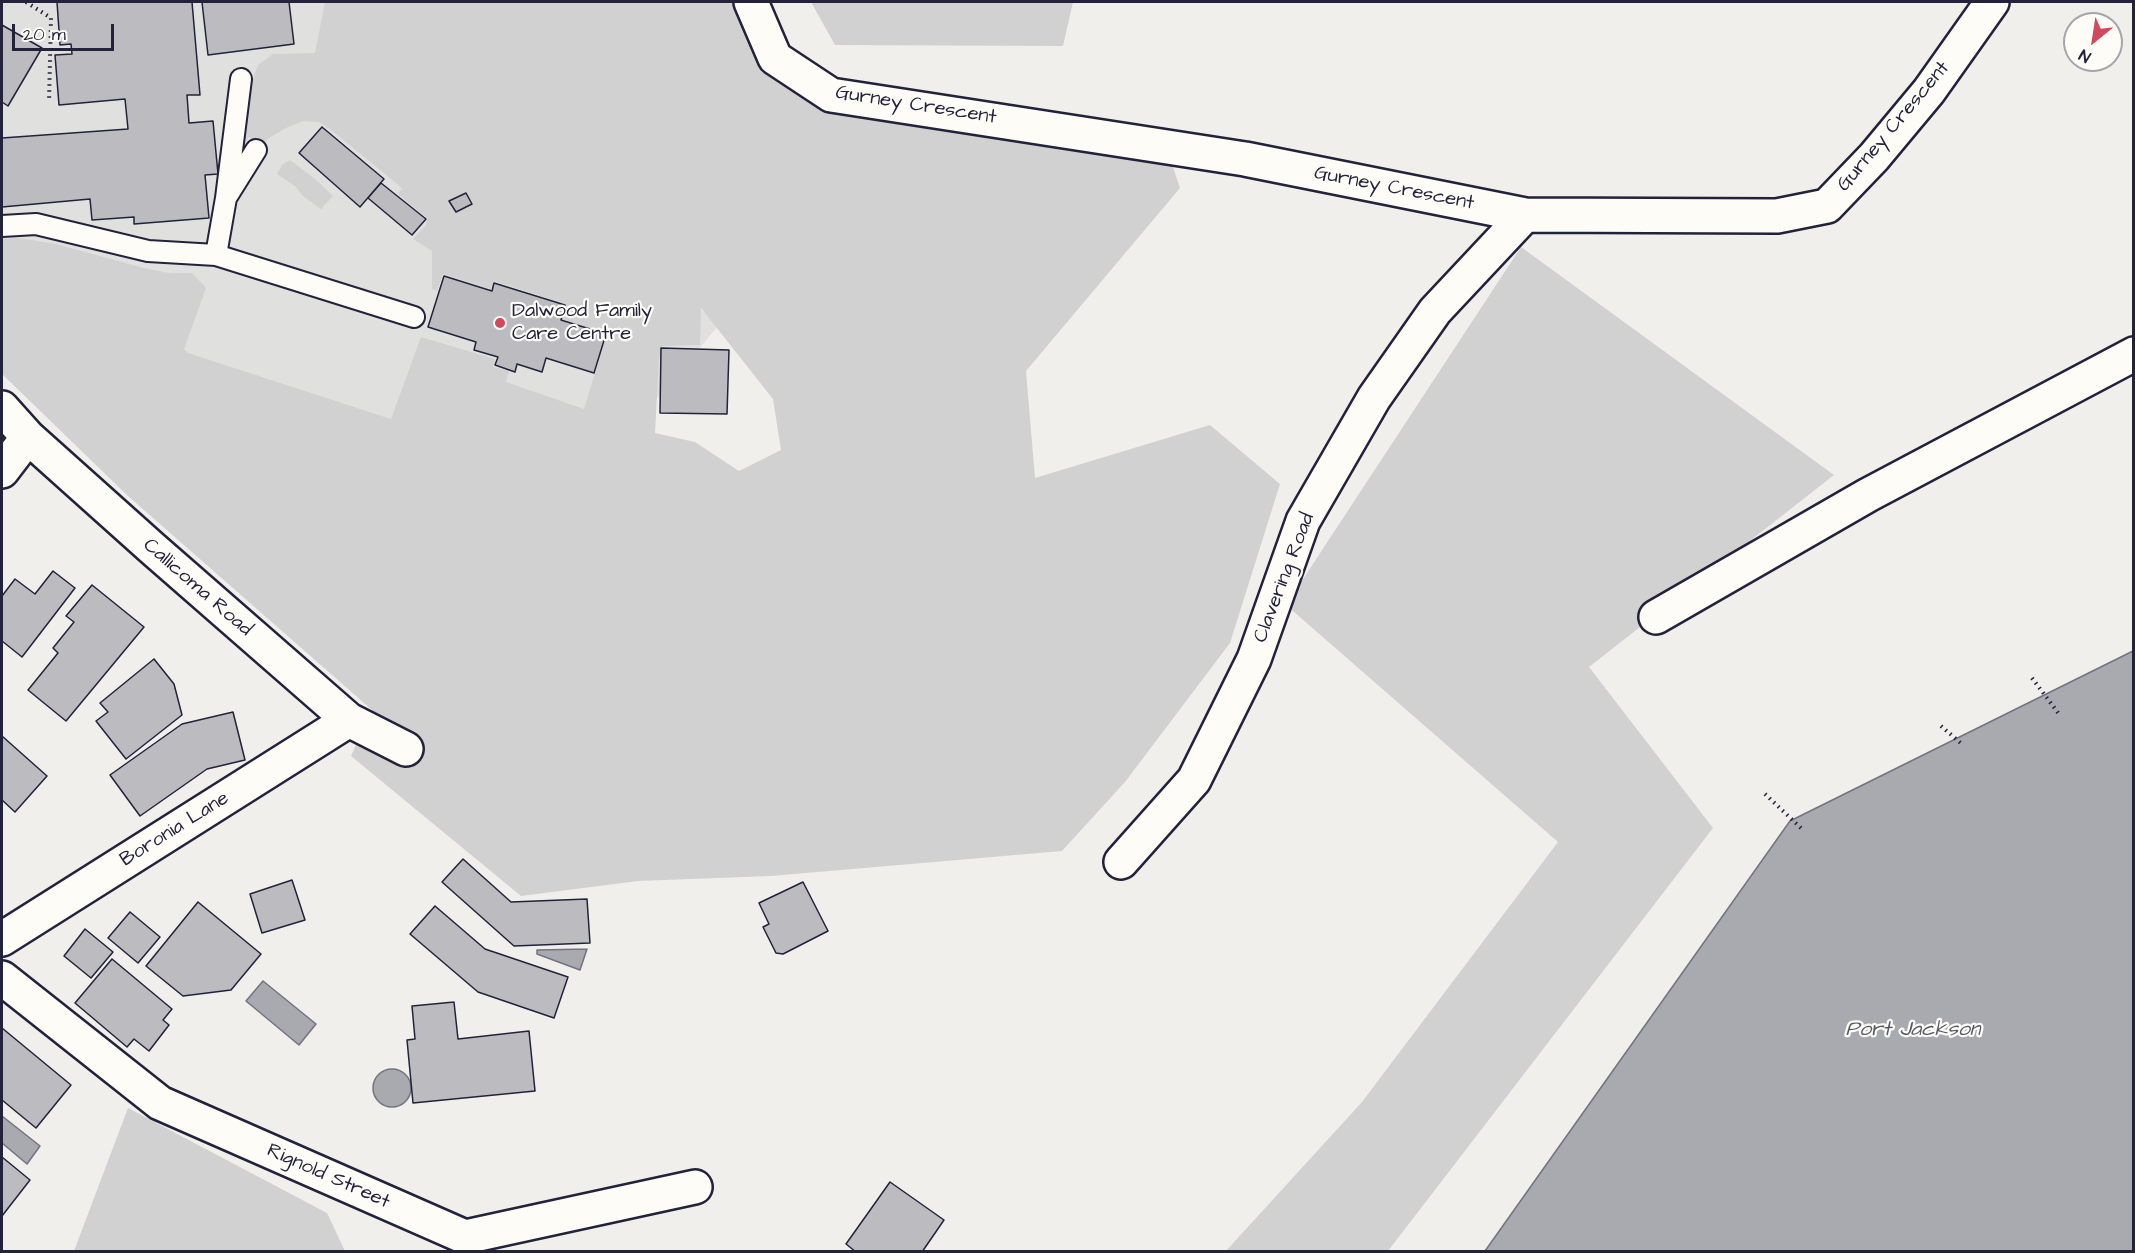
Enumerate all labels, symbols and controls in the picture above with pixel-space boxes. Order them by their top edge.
scale bar [15,12,117,50]
north arrow [2063,12,2123,72]
text: 20 m [23,22,66,47]
text: N [2075,44,2095,68]
street label: Gurney Crescent [1833,57,1955,197]
street label: Gurney Crescent [834,81,998,131]
street label: Gurney Crescent [1312,162,1476,216]
place label: Dalwood Family Care Centre [512,300,652,347]
marker: Dalwood Family Care Centre [493,316,507,330]
street label: Clavering Road [1249,510,1321,646]
street label: Callicoma Road [137,534,257,642]
street label: Boronia Lane [116,787,234,873]
water label: Port Jackson [1846,1018,1980,1044]
street label: Rignold Street [263,1139,393,1215]

